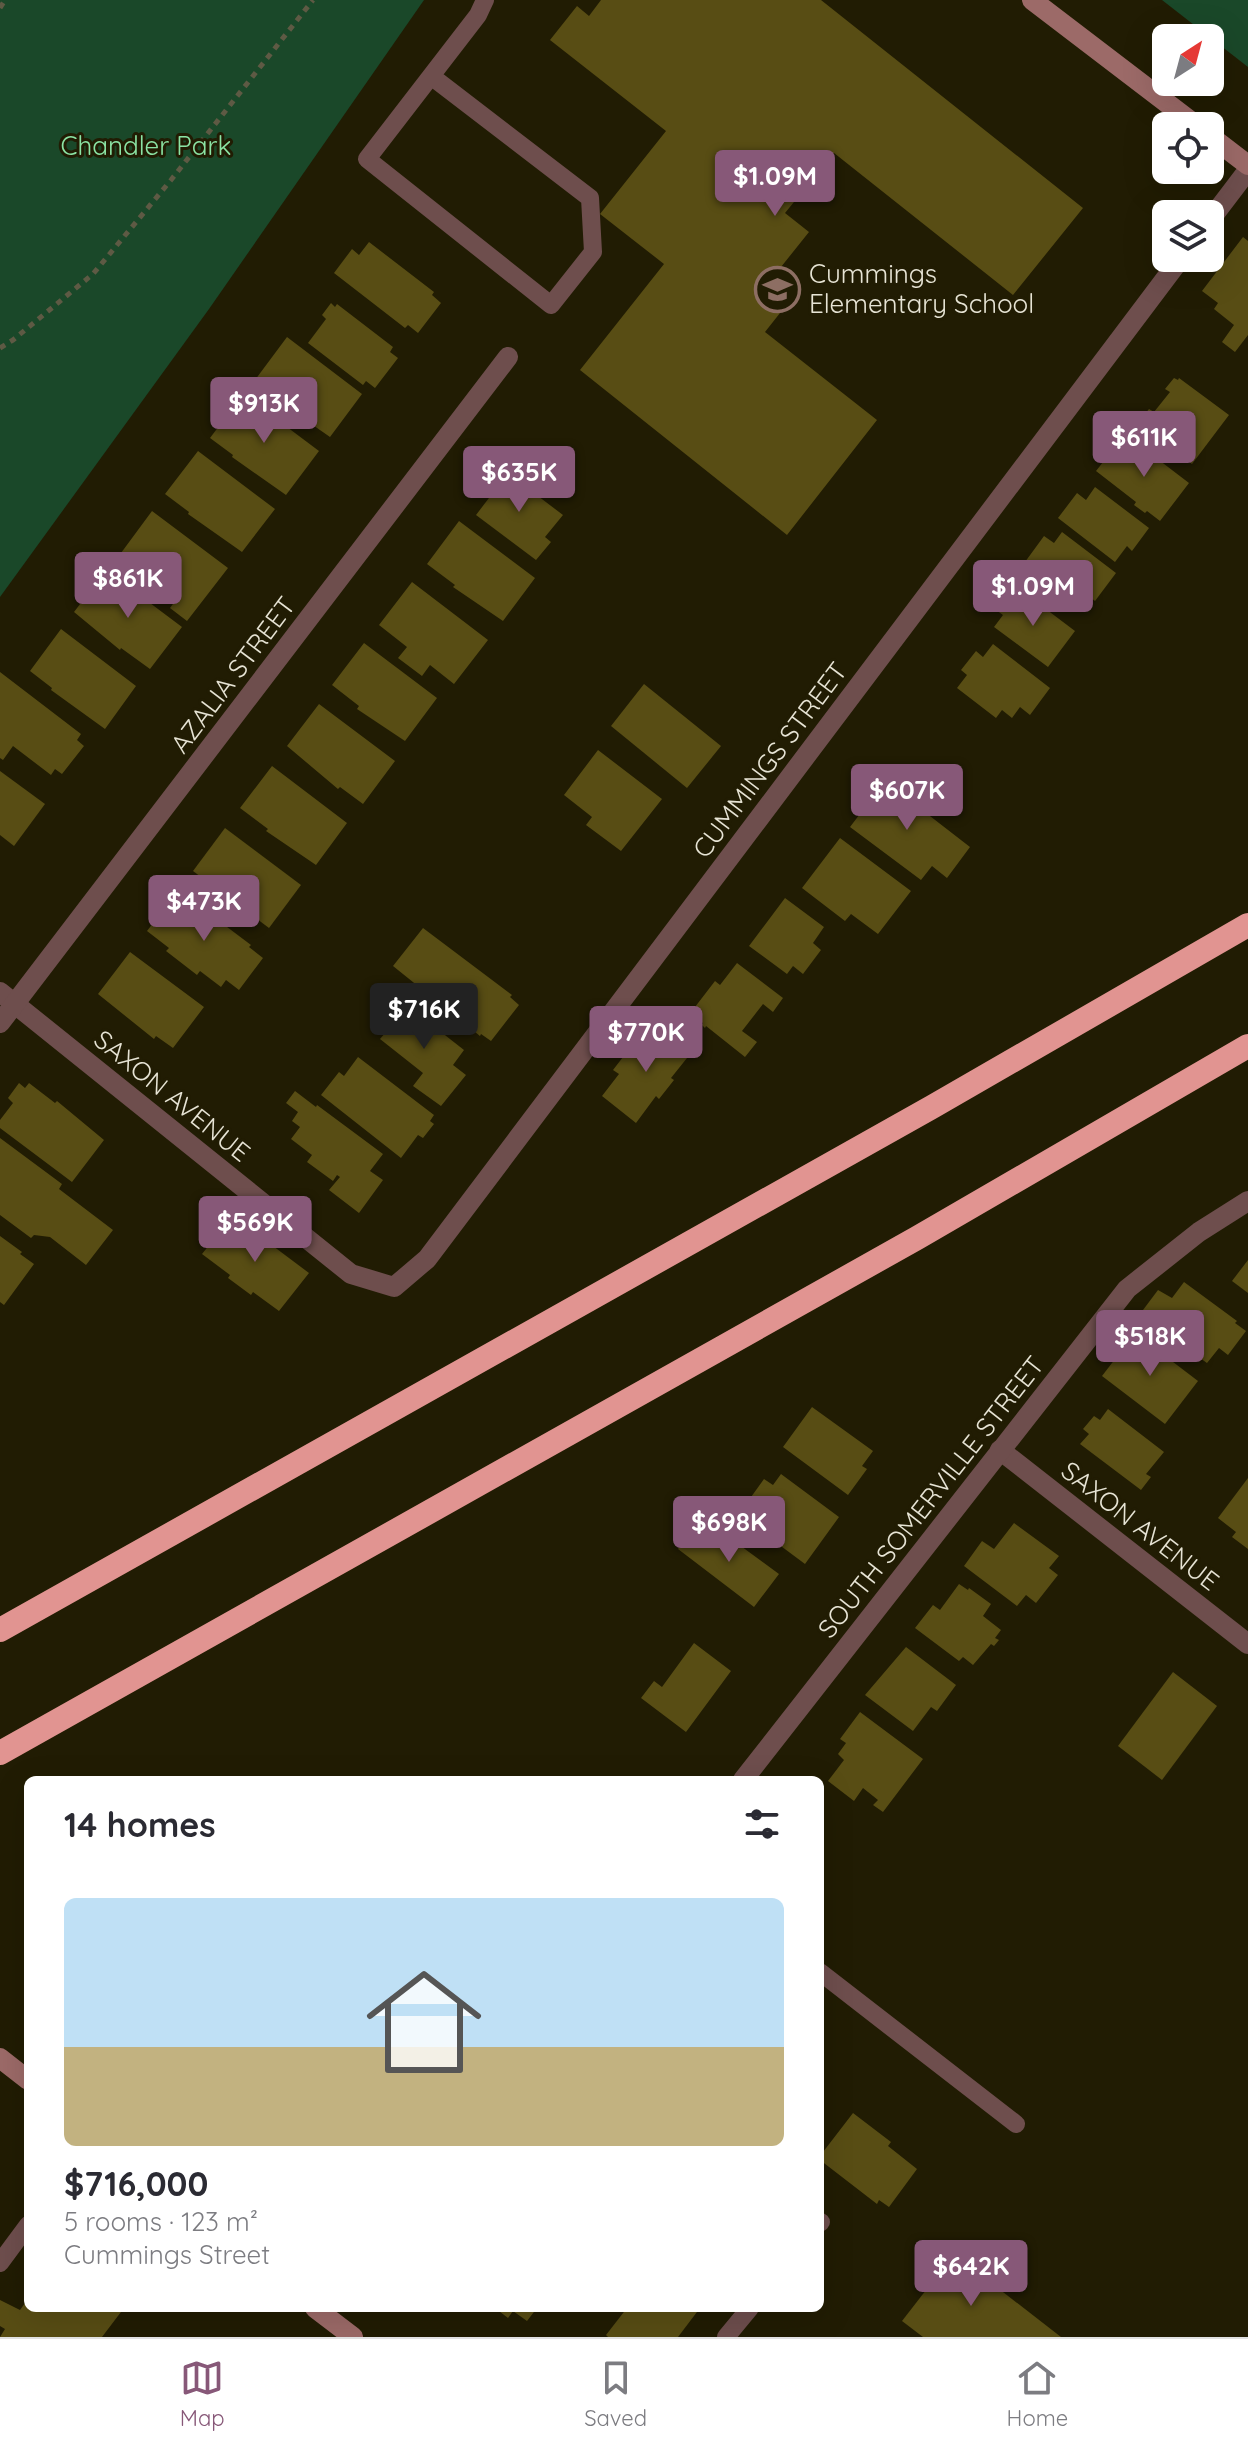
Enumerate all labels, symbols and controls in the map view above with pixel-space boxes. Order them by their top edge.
north arrow [1152,24,1224,96]
map controls [1152,24,1224,272]
button: locate [1152,112,1224,184]
park label: Chandler Park [61,129,231,162]
pin: $1.09M [710,150,840,218]
text: $1.09M [733,159,817,192]
button: layers [1152,200,1224,272]
place label: Cummings Elementary School [809,257,1034,320]
school or university icon: Cummings Elementary School [754,265,802,313]
pin: $913K [208,377,320,445]
text: $913K [228,386,300,419]
pin: $611K [1088,411,1200,479]
text: $611K [1111,420,1177,453]
pin: $635K [463,446,575,514]
text: $635K [481,455,557,488]
pin: $861K [72,552,184,620]
pin: $1.09M [968,560,1098,628]
text: $861K [93,561,163,594]
text: $1.09M [991,569,1075,602]
street label: AZALIA STREET [163,590,302,760]
street label: CUMMINGS STREET [685,655,854,864]
pin: $607K [851,764,963,832]
text: $607K [869,773,945,806]
pin: $473K [148,875,260,943]
text: $473K [166,884,242,917]
pin: $716K [368,983,480,1051]
text: $716K [388,992,460,1025]
pin: $770K [590,1006,702,1074]
text: $770K [607,1015,685,1048]
street label: SAXON AVENUE [88,1023,257,1169]
pin: $569K [199,1196,311,1264]
text: $569K [217,1205,293,1238]
pin: $518K [1094,1310,1206,1378]
text: $518K [1114,1319,1186,1352]
street label: SOUTH SOMERVILLE STREET [810,1349,1051,1644]
street label: SAXON AVENUE [1055,1454,1226,1597]
pin: $698K [673,1496,785,1564]
text: $698K [691,1505,767,1538]
icon: filters [740,1802,784,1846]
text: 14 homes [64,1803,216,1846]
icon: home [352,1950,496,2094]
text: $716,000 [64,2162,208,2205]
text: 5 rooms · 123 m² [64,2205,258,2238]
text: Cummings Street [64,2238,270,2271]
pin: $642K [915,2240,1027,2308]
text: $642K [932,2249,1010,2282]
tab: Map [180,2356,225,2432]
tab: Saved [584,2356,647,2432]
tab: Home [1007,2356,1068,2432]

